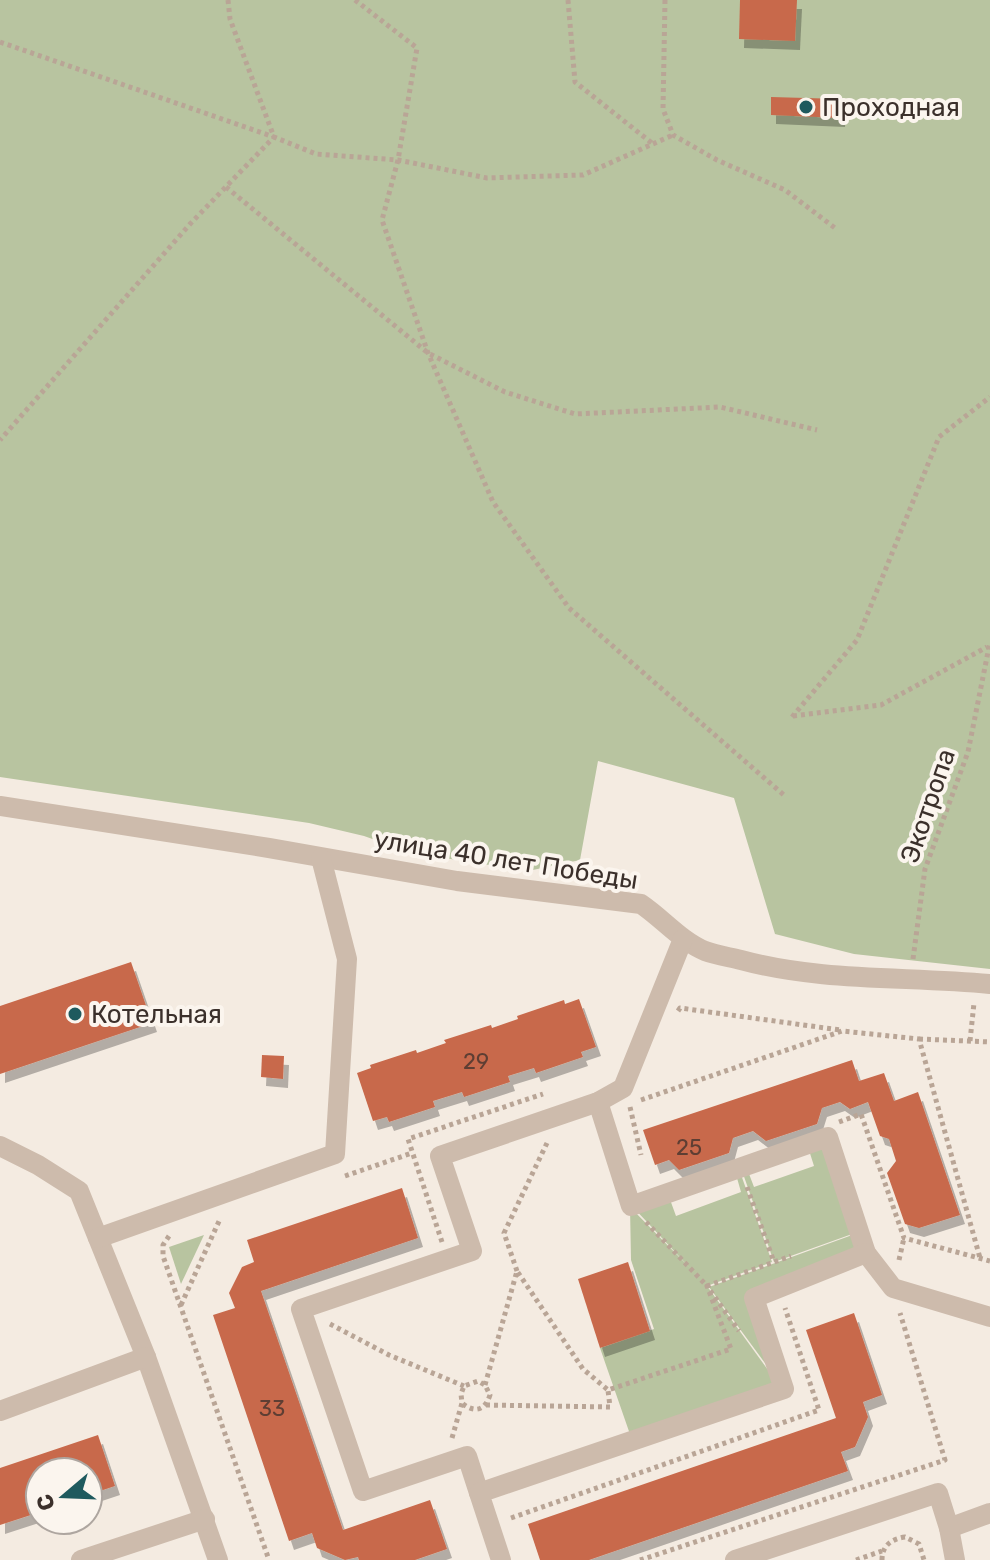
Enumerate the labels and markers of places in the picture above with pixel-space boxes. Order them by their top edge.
place label: Проходная [822,92,960,123]
marker: Проходная [797,98,815,116]
place label: Котельная [91,999,222,1030]
marker: Котельная [66,1005,84,1023]

